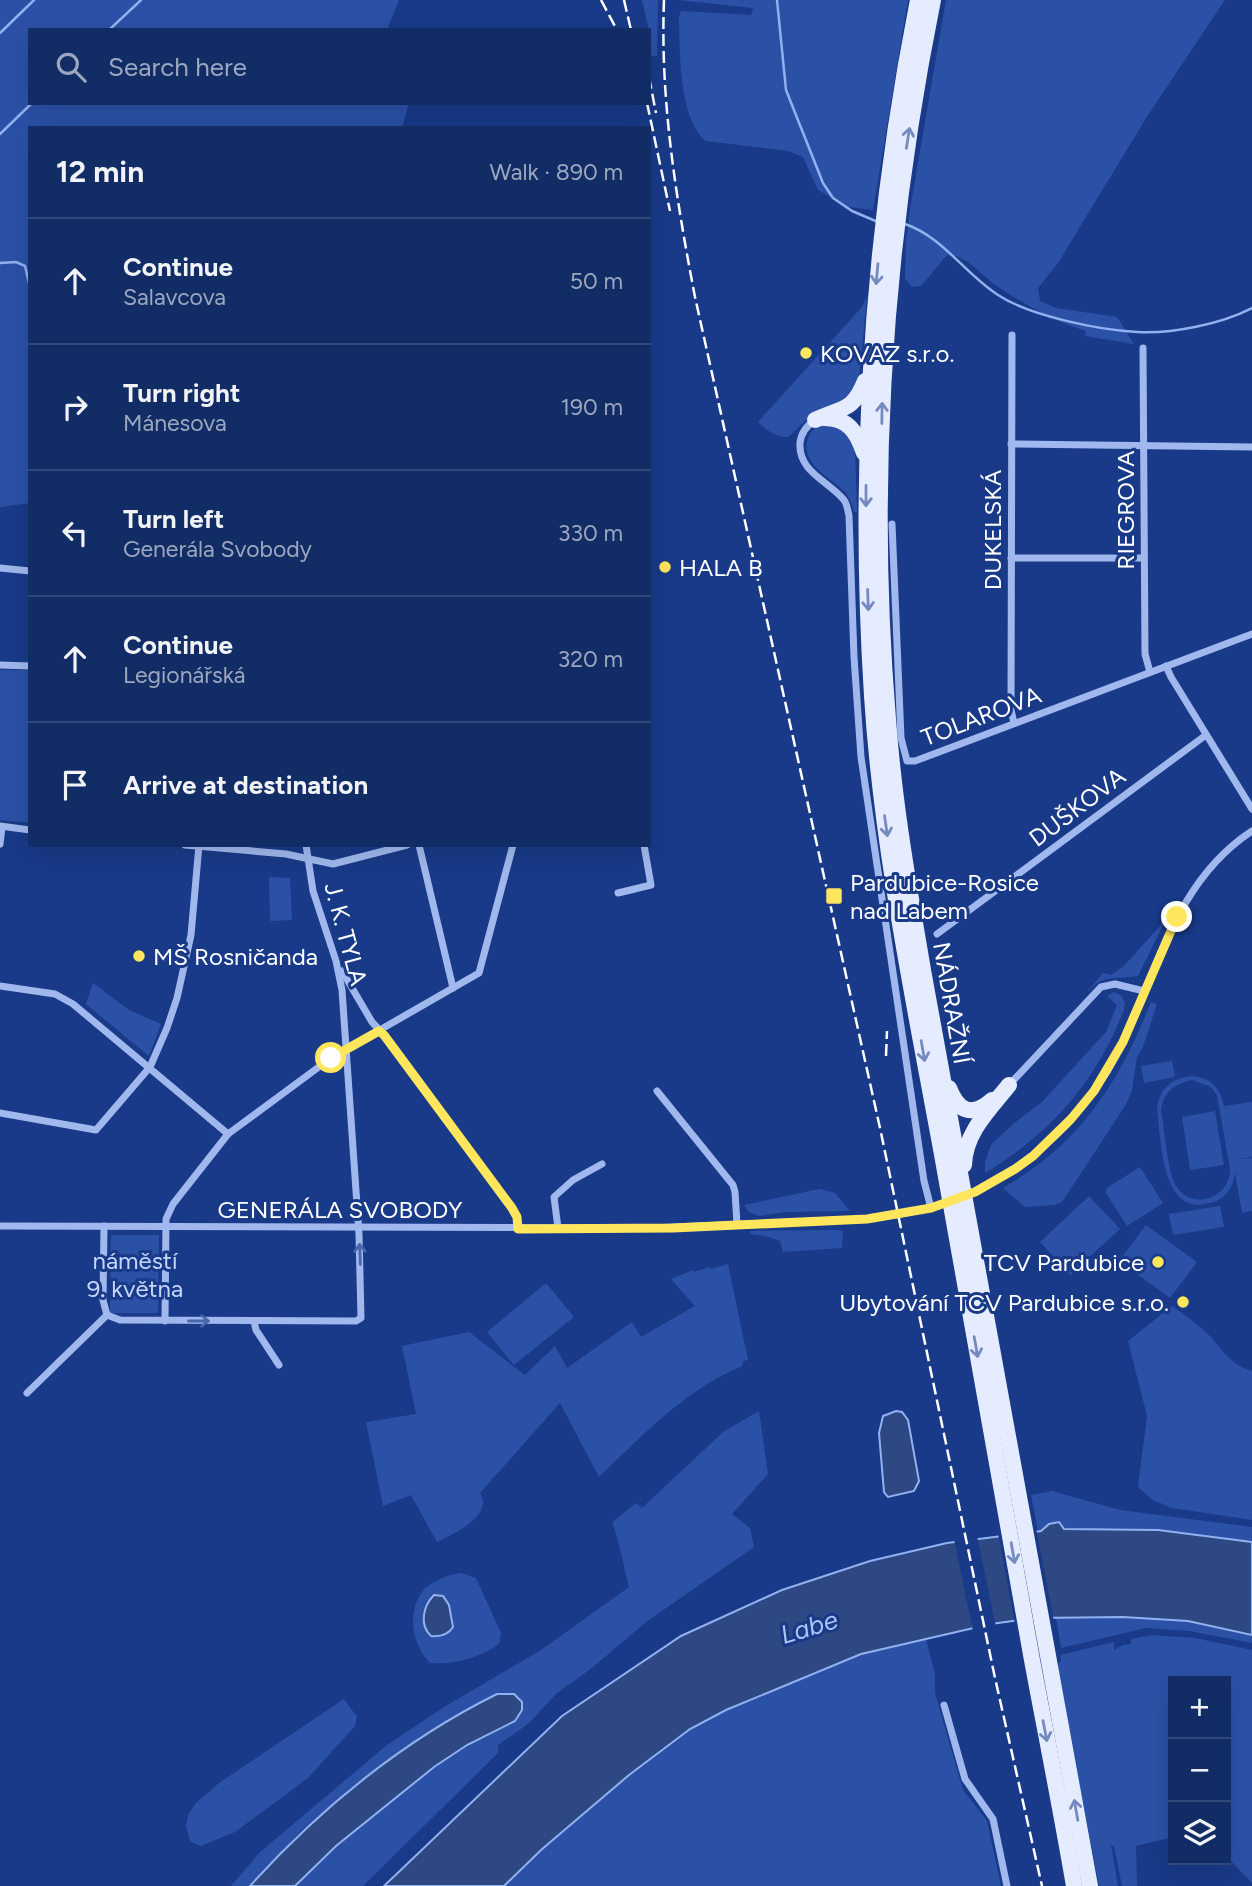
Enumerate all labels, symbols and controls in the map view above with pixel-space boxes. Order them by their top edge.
search box [28,28,651,105]
icon: search [52,48,90,86]
text: Search here [108,51,247,83]
one-way arrow [902,127,915,150]
text: 12 min [56,153,144,190]
text: Walk · 890 m [490,158,623,186]
text: Continue [123,251,233,283]
icon: ahead [56,262,94,300]
one-way arrow [870,262,883,285]
text: 50 m [570,267,623,295]
text: Salavcova [123,283,226,311]
place label: KOVAZ s.r.o. [820,339,954,368]
marker: KOVAZ s.r.o. [798,345,814,361]
text: Turn right [123,377,240,409]
icon: right [56,388,94,426]
text: 190 m [560,393,623,421]
one-way arrow [875,402,888,425]
text: Mánesova [123,409,227,437]
street label: RIEGROVA [1111,450,1140,570]
street label: DUKELSKÁ [978,469,1007,590]
one-way arrow [859,484,873,507]
text: Turn left [123,503,224,535]
icon: left [56,514,94,552]
text: 330 m [558,519,623,547]
text: Generála Svobody [123,535,312,563]
place label: HALA B [679,553,763,582]
marker: HALA B [657,559,673,575]
one-way arrow [861,588,874,611]
text: Continue [123,629,233,661]
icon: ahead [56,640,94,678]
text: 320 m [558,645,623,673]
text: Legionářská [123,661,245,689]
street label: TOLAROVA [917,680,1046,752]
street label: DUŠKOVA [1023,761,1131,853]
icon: arrive [56,766,94,804]
text: Arrive at destination [123,769,368,801]
one-way arrow [880,814,893,837]
place label: Pardubice-Rosice nad Labem [850,868,1039,925]
street label: J. K. TYLA [318,879,374,989]
marker: Pardubice-Rosice nad Labem [824,886,844,906]
route end [1161,901,1192,932]
street label: NÁDRAŽNÍ [927,940,977,1067]
place label: MŠ Rosničanda [153,942,318,971]
marker: MŠ Rosničanda [131,948,147,964]
one-way arrow [917,1039,930,1062]
route start [315,1042,346,1073]
street label: GENERÁLA SVOBODY [217,1195,463,1224]
one-way arrow [353,1243,366,1266]
park label: náměstí 9. května [87,1246,183,1303]
place label: TCV Pardubice [984,1248,1144,1277]
marker: TCV Pardubice [1150,1254,1166,1270]
place label: Ubytování TCV Pardubice s.r.o. [839,1288,1169,1317]
marker: Ubytování TCV Pardubice s.r.o. [1175,1294,1191,1310]
one-way arrow [187,1314,210,1328]
one-way arrow [970,1335,983,1358]
one-way arrow [1007,1541,1020,1564]
water label: Labe [776,1603,842,1651]
map controls [1168,1676,1231,1865]
button: + [1168,1676,1231,1739]
one-way arrow [1039,1719,1053,1742]
button: − [1168,1739,1231,1802]
one-way arrow [1069,1799,1082,1822]
button: layers [1168,1802,1231,1865]

